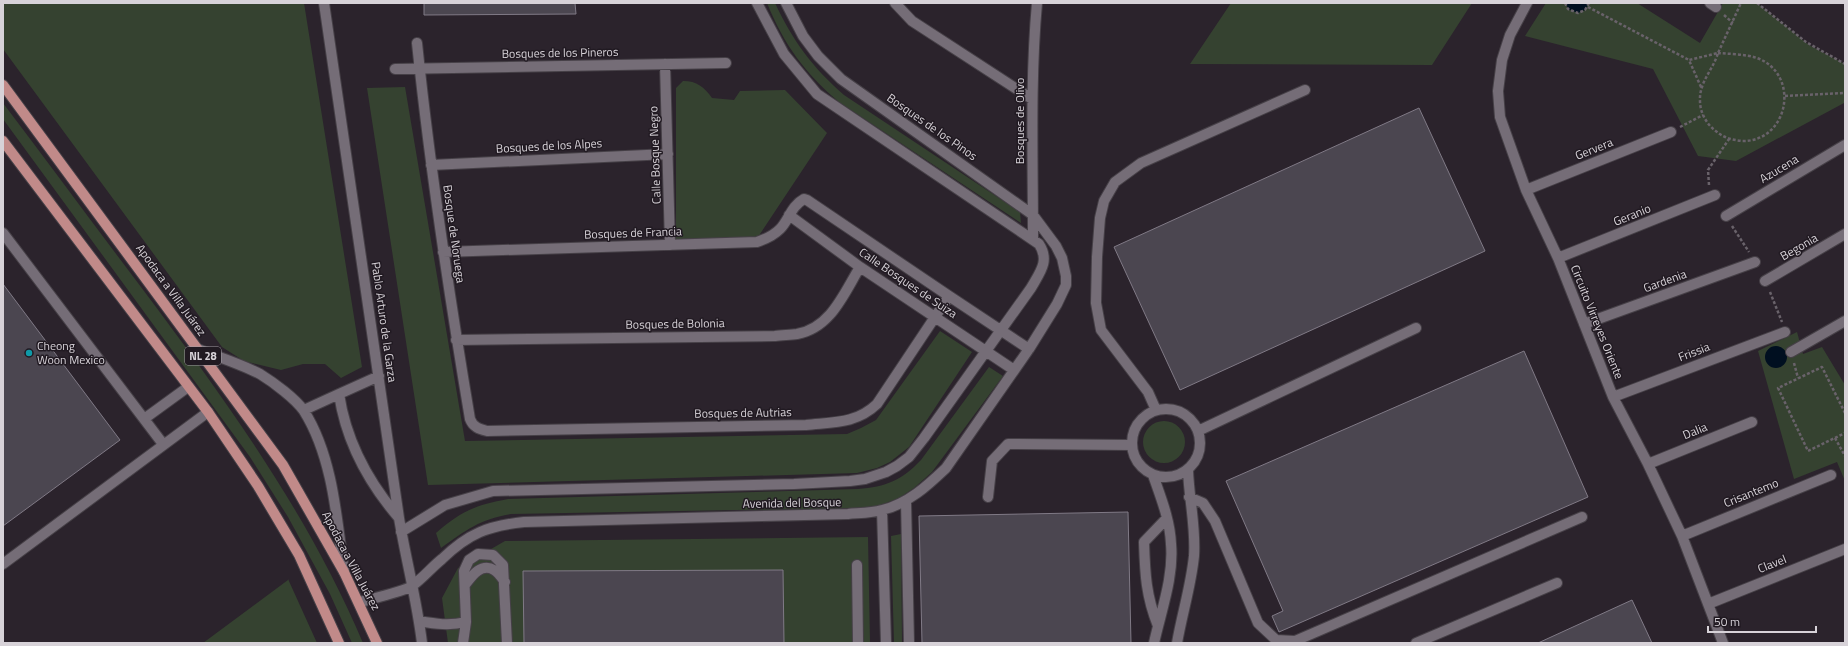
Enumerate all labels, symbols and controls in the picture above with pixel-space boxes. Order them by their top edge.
street label: Bosques de los Pineros [501,42,619,63]
street label: Bosques de Olivo [1010,78,1029,164]
street label: Bosques de los Pinos [883,88,982,165]
street label: Calle Bosque Negro [643,106,666,204]
street label: Gervera [1572,132,1616,165]
street label: Bosques de los Alpes [495,133,603,158]
street label: Azucena [1756,149,1802,188]
street label: Bosque de Noruega [438,184,471,284]
street label: Geranio [1610,198,1653,231]
street label: Bosques de Francia [584,221,682,244]
street label: Begonia [1776,228,1821,265]
street label: Apodaca a Villa Juárez [131,240,211,340]
street label: Calle Bosques de Suiza [855,243,961,323]
street label: Pablo Arturo de la Garza [367,260,402,383]
street label: Circuito Virreyes Oriente [1566,262,1629,382]
street label: Gardenia [1640,264,1689,297]
street label: Bosques de Bolonia [625,313,725,334]
place label: Cheong Woon Mexico [37,336,105,369]
street label: Frissia [1675,337,1712,366]
road number: NL 28 [185,347,221,365]
marker: Cheong Woon Mexico [24,348,34,358]
street label: Bosques de Autrias [694,402,792,423]
street label: Dalia [1680,417,1710,444]
street label: Crisantemo [1720,473,1781,512]
street label: Avenida del Bosque [743,492,841,513]
street label: Apodaca a Villa Juárez [317,508,386,614]
street label: Clavel [1754,549,1789,578]
scale bar [1708,608,1816,634]
text: 50 m [1714,612,1740,631]

